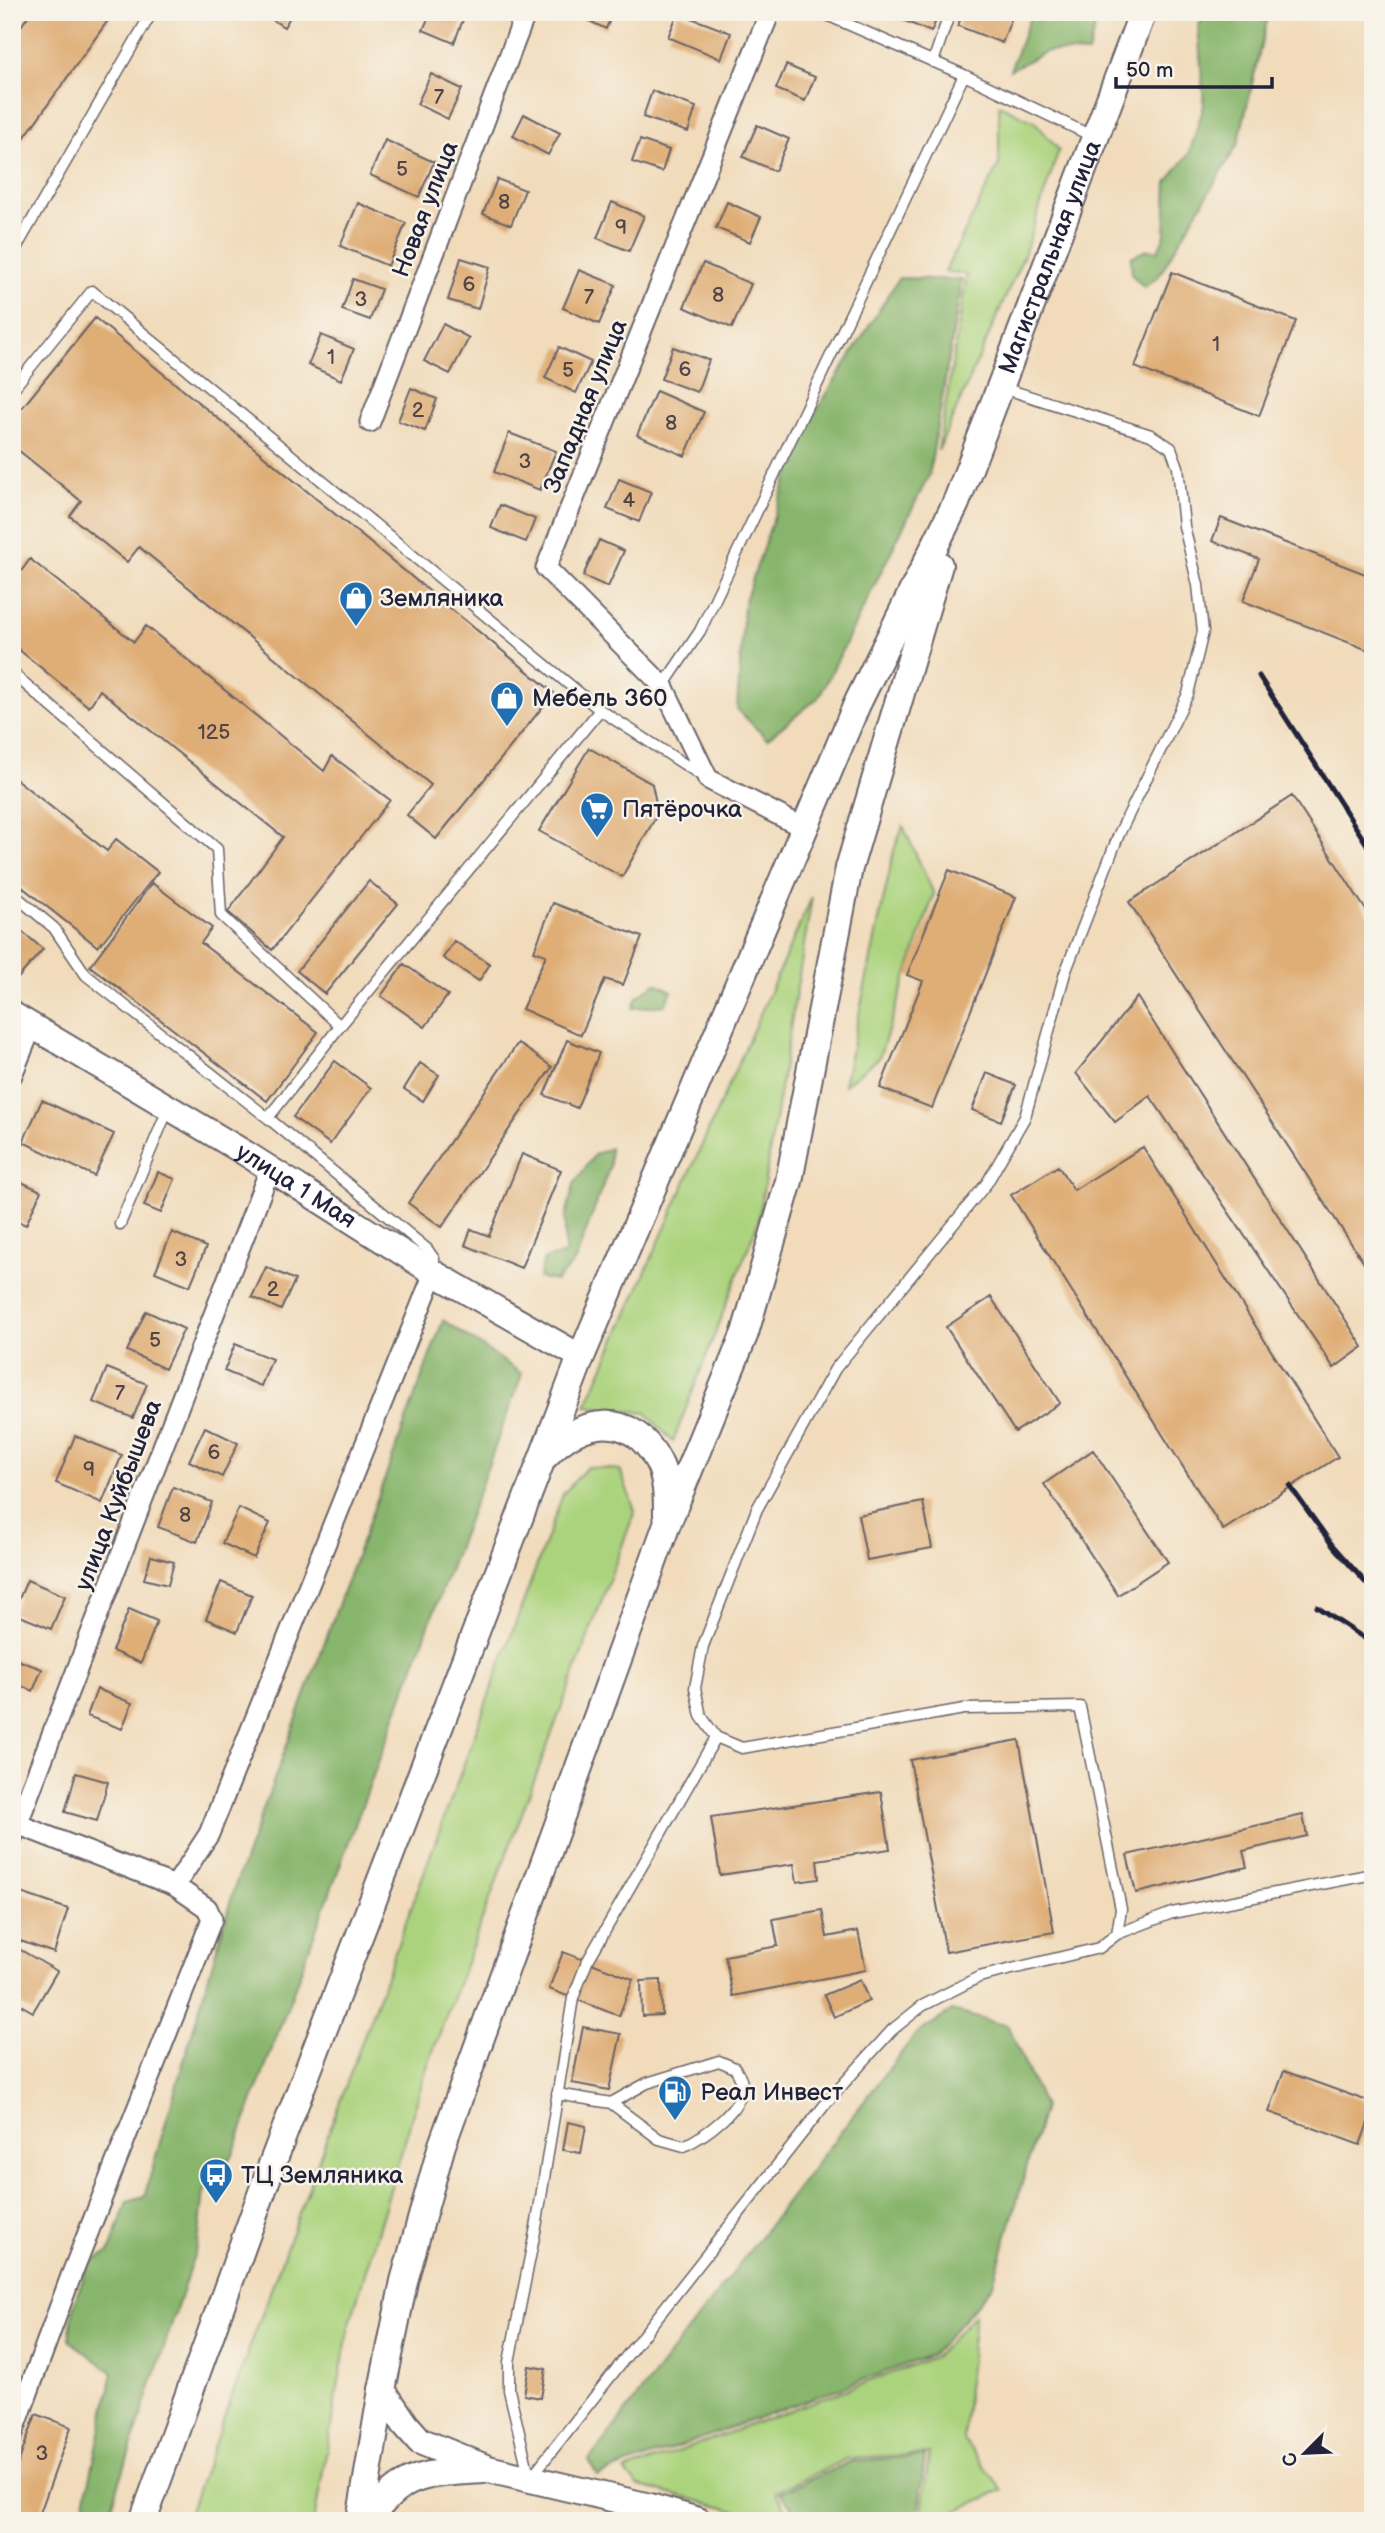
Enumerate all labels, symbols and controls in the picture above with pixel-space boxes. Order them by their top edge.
scale bar [1116,46,1271,90]
text: 50 m [1126,58,1173,83]
house number: 7 [434,85,445,110]
street label: Магистральная улица [993,136,1108,378]
street label: Новая улица [386,137,465,281]
house number: 5 [396,157,408,182]
house number: 8 [498,190,510,215]
house number: 9 [615,215,627,240]
house number: 6 [463,272,476,297]
house number: 8 [712,283,724,308]
house number: 7 [584,285,595,310]
house number: 3 [355,287,367,312]
street label: Западная улица [537,315,634,497]
house number: 1 [1212,332,1220,357]
house number: 1 [327,345,335,370]
house number: 6 [679,357,692,382]
house number: 5 [562,358,574,383]
house number: 2 [412,398,425,423]
house number: 8 [665,411,677,436]
house number: 3 [519,449,531,474]
house number: 4 [623,488,636,513]
shop icon: Земляника [337,579,375,628]
place label: Земляника [380,584,504,613]
shop icon: Мебель 360 [488,679,526,728]
place label: Мебель 360 [532,684,667,713]
house number: 125 [198,720,230,745]
supermarket icon: Пятёрочка [578,790,616,839]
place label: Пятёрочка [622,795,742,824]
street label: улица 1 Мая [231,1137,361,1235]
house number: 3 [175,1247,187,1272]
house number: 2 [267,1277,280,1302]
house number: 5 [149,1328,161,1353]
house number: 7 [115,1381,126,1406]
street label: улица Куйбышева [69,1396,168,1595]
house number: 6 [208,1440,221,1465]
house number: 9 [83,1457,95,1482]
house number: 8 [179,1503,191,1528]
fuel station icon: Реал Инвест [656,2073,694,2122]
place label: Реал Инвест [700,2078,843,2107]
bus stop icon: ТЦ Земляника [197,2156,235,2205]
place label: ТЦ Земляника [241,2161,404,2190]
north arrow [1270,2418,1340,2488]
house number: 3 [36,2441,48,2466]
text: С [1278,2449,1304,2470]

